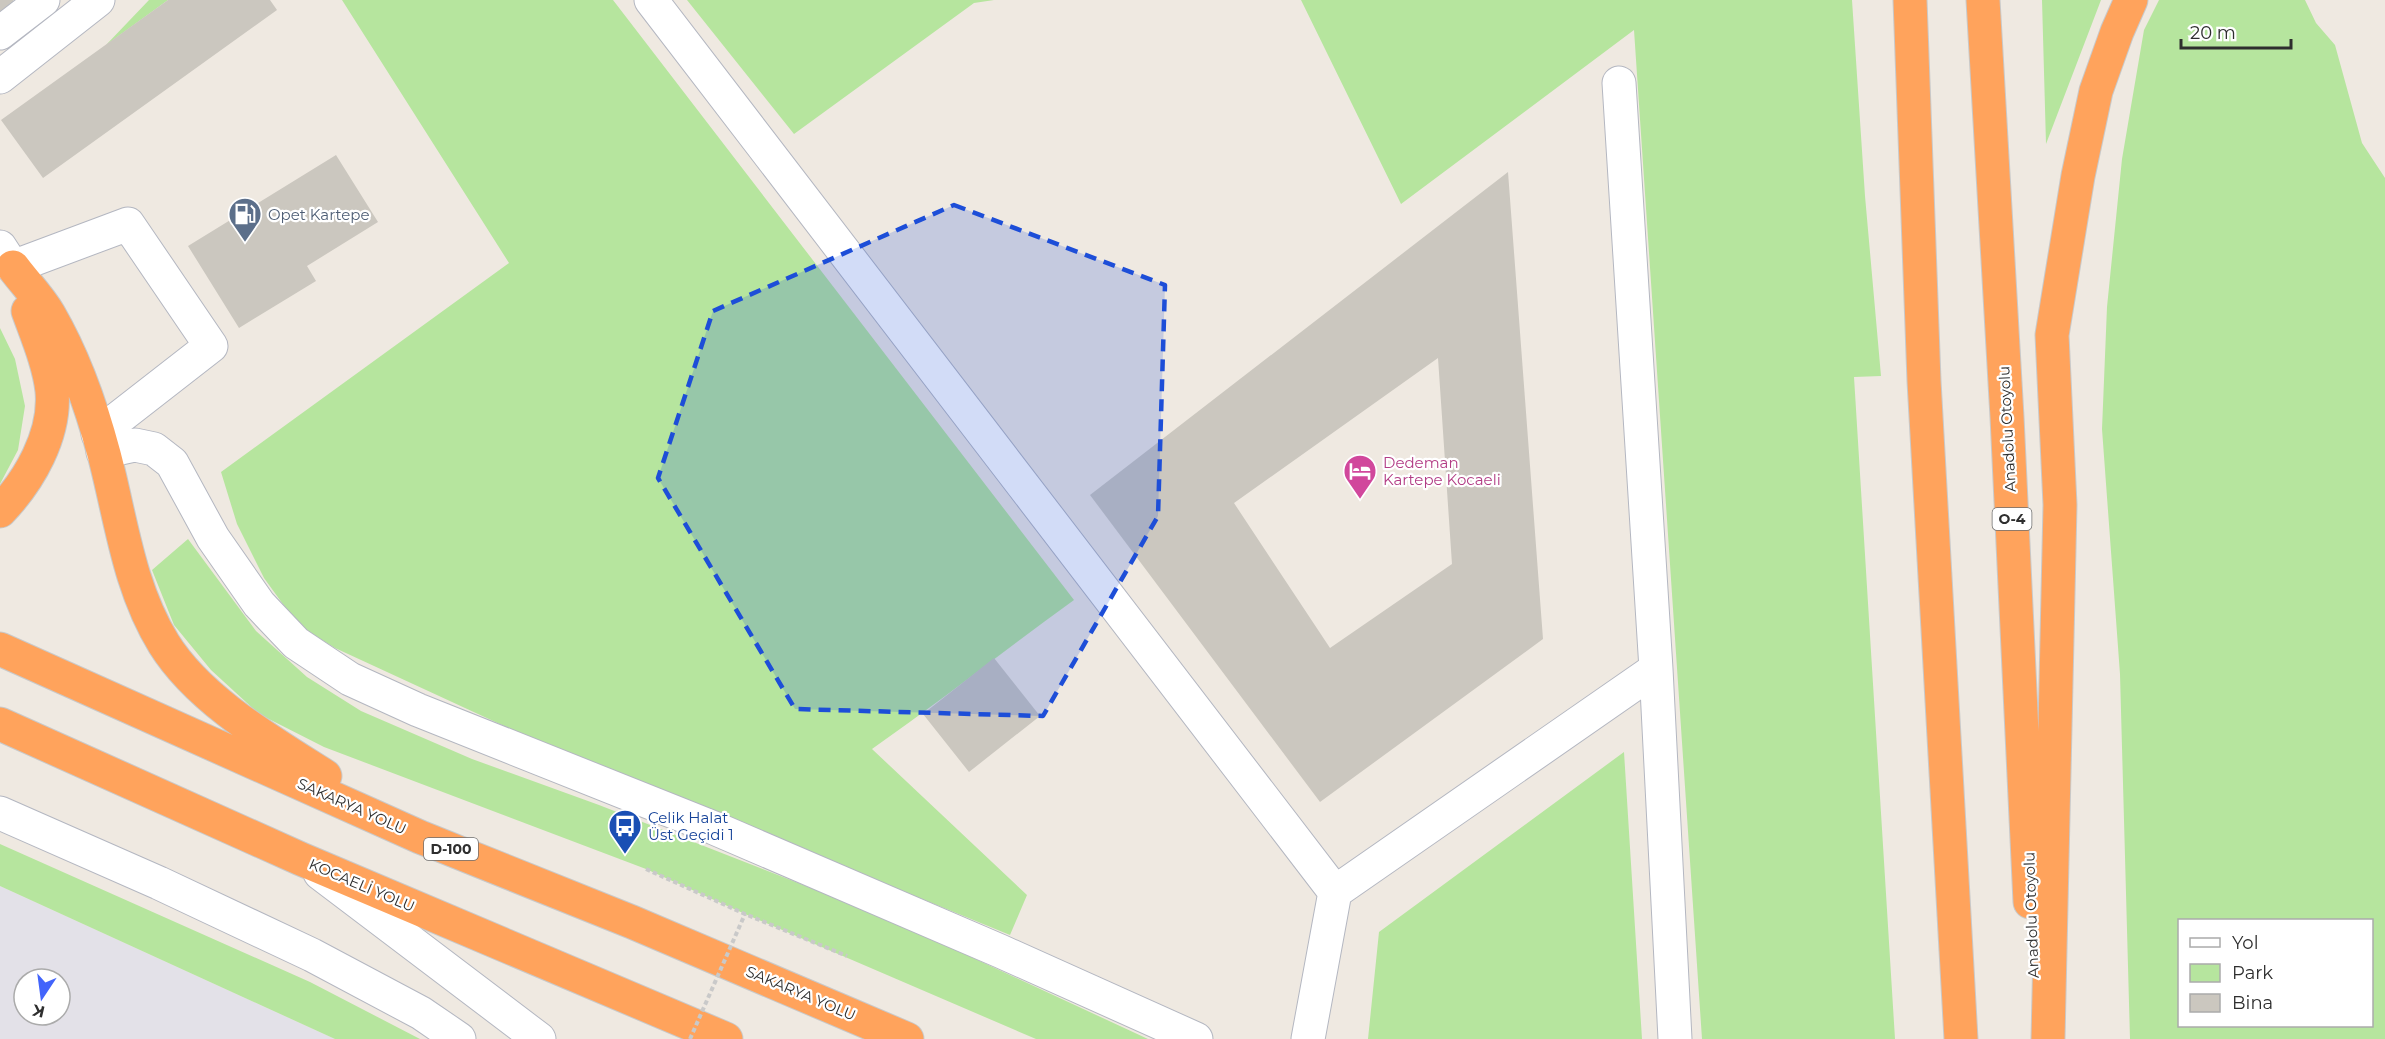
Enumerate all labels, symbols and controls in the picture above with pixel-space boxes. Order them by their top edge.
scale bar [2181,12,2290,50]
text: 20 m [2190,22,2236,44]
fuel station icon: Opet Kartepe [227,196,263,243]
place label: Opet Kartepe [268,205,369,224]
street label: Anadolu Otoyolu [1994,365,2020,493]
hotel icon: Dedeman Kartepe Kocaeli [1342,453,1378,500]
place label: Dedeman Kartepe Kocaeli [1383,453,1501,489]
road number: O-4 [1992,508,2032,530]
street label: SAKARYA YOLU [295,773,409,839]
bus stop icon: Çelik Halat Üst Geçidi 1 [607,808,643,855]
place label: Çelik Halat Üst Geçidi 1 [648,808,734,844]
road number: D-100 [424,838,478,860]
street label: Anadolu Otoyolu [2019,851,2043,979]
street label: KOCAELİ YOLU [306,854,418,916]
legend [2178,919,2373,1027]
text: Yol [2232,932,2258,954]
street label: SAKARYA YOLU [743,961,859,1025]
text: Park [2232,962,2273,984]
north arrow [12,967,72,1027]
text: Bina [2232,992,2273,1014]
text: K [30,1000,47,1022]

